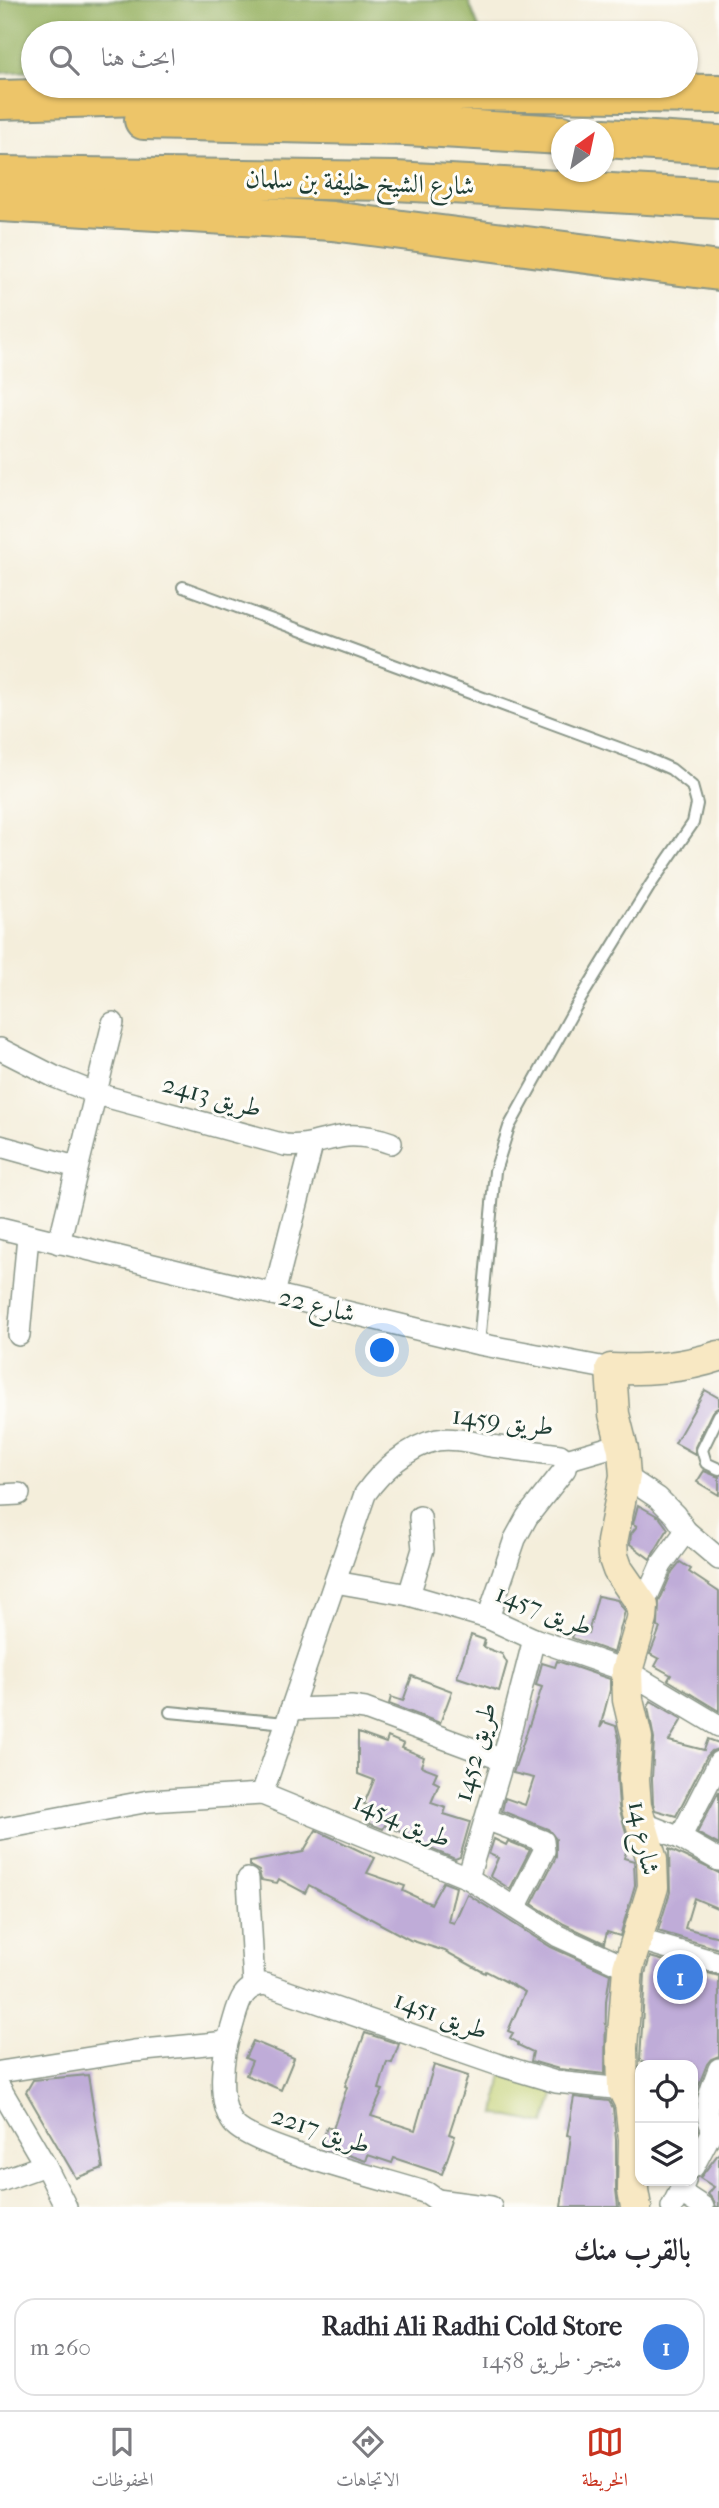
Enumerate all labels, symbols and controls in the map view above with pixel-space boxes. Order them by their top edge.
search box [21,21,698,98]
icon: search [45,41,83,79]
text: ابحث هنا [101,42,176,73]
north arrow [551,119,614,182]
street label: شارع الشيخ خليفة بن سلمان [245,163,475,209]
street label: طريق 2413 [159,1068,265,1125]
street label: شارع 22 [274,1281,358,1335]
your location [365,1333,399,1367]
street label: طريق 1459 [450,1399,555,1444]
street label: طريق 1457 [491,1577,597,1643]
street label: طريق 1452 [447,1699,504,1805]
street label: طريق 1454 [348,1785,456,1855]
street label: شارع 14 [616,1798,666,1879]
pin: 1 [657,1951,703,2003]
street label: طريق 1451 [389,1984,492,2047]
map controls [635,2060,698,2186]
button: locate [635,2060,698,2123]
street label: طريق 2217 [268,2100,374,2161]
button: layers [635,2123,698,2186]
text: بالقرب منك [574,2233,691,2268]
text: Radhi Ali Radhi Cold Store [321,2311,622,2342]
text: 260 m [30,2334,91,2361]
text: 1 [662,2334,670,2361]
text: متجر · طريق 1458 [481,2347,622,2374]
tab: المحفوظات [91,2423,154,2498]
tab: الاتجاهات [336,2423,399,2498]
tab: الخريطة [582,2423,628,2498]

